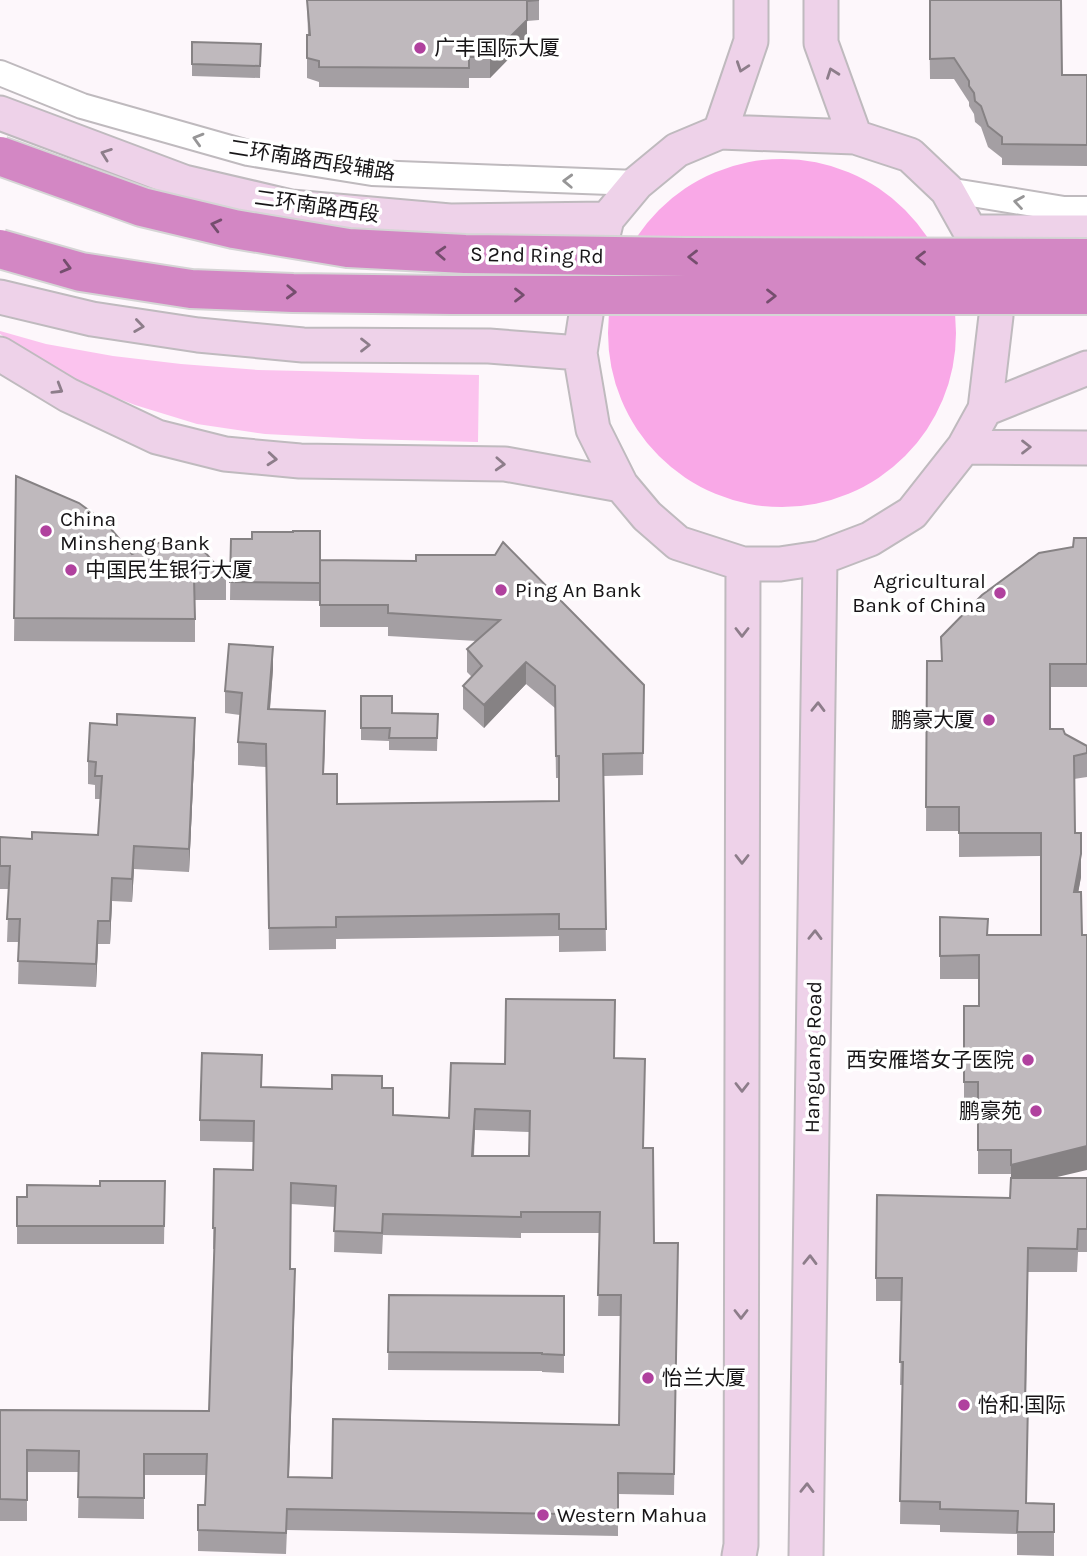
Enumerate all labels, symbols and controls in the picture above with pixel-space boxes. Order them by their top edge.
place label: 广丰国际大厦 [434,36,560,60]
marker: 广丰国际大厦 [412,40,428,56]
one-way arrow [736,60,750,72]
one-way arrow [826,67,840,79]
one-way arrow [192,133,204,147]
street label: 二环南路西段辅路 [227,135,397,185]
one-way arrow [101,148,113,162]
one-way arrow [563,173,574,188]
street label: 二环南路西段 [253,185,381,227]
one-way arrow [1013,194,1025,209]
one-way arrow [210,219,222,233]
street label: S 2nd Ring Rd [470,242,604,268]
one-way arrow [436,245,447,260]
one-way arrow [688,249,698,265]
one-way arrow [915,250,926,266]
one-way arrow [60,259,72,274]
one-way arrow [286,285,297,300]
one-way arrow [514,287,525,303]
one-way arrow [766,288,777,304]
one-way arrow [133,318,144,333]
one-way arrow [360,337,371,353]
one-way arrow [51,381,64,394]
one-way arrow [1021,439,1031,455]
one-way arrow [267,451,278,466]
one-way arrow [494,457,505,472]
place label: China Minsheng Bank [60,507,210,555]
marker: China Minsheng Bank [38,523,54,539]
place label: 中国民生银行大厦 [85,558,253,582]
marker: 中国民生银行大厦 [63,562,79,578]
place label: Agricultural Bank of China [852,569,986,617]
place label: Ping An Bank [515,578,641,602]
marker: Ping An Bank [493,582,509,598]
marker: Agricultural Bank of China [992,585,1008,601]
one-way arrow [734,627,750,638]
one-way arrow [810,702,825,713]
place label: 鹏豪大厦 [891,708,975,732]
marker: 鹏豪大厦 [981,712,997,728]
one-way arrow [734,855,750,865]
one-way arrow [807,929,822,940]
street label: Hanguang Road [800,981,826,1133]
place label: 西安雁塔女子医院 [846,1048,1014,1072]
marker: 西安雁塔女子医院 [1020,1052,1036,1068]
one-way arrow [734,1082,749,1093]
place label: 鹏豪苑 [959,1099,1022,1123]
marker: 鹏豪苑 [1028,1103,1044,1119]
one-way arrow [802,1255,818,1265]
one-way arrow [733,1310,749,1320]
place label: 怡兰大厦 [662,1366,746,1390]
marker: 怡兰大厦 [640,1370,656,1386]
place label: 怡和·国际 [978,1393,1066,1417]
marker: 怡和·国际 [956,1397,972,1413]
one-way arrow [799,1482,815,1493]
place label: Western Mahua [557,1503,707,1527]
marker: Western Mahua [535,1507,551,1523]

